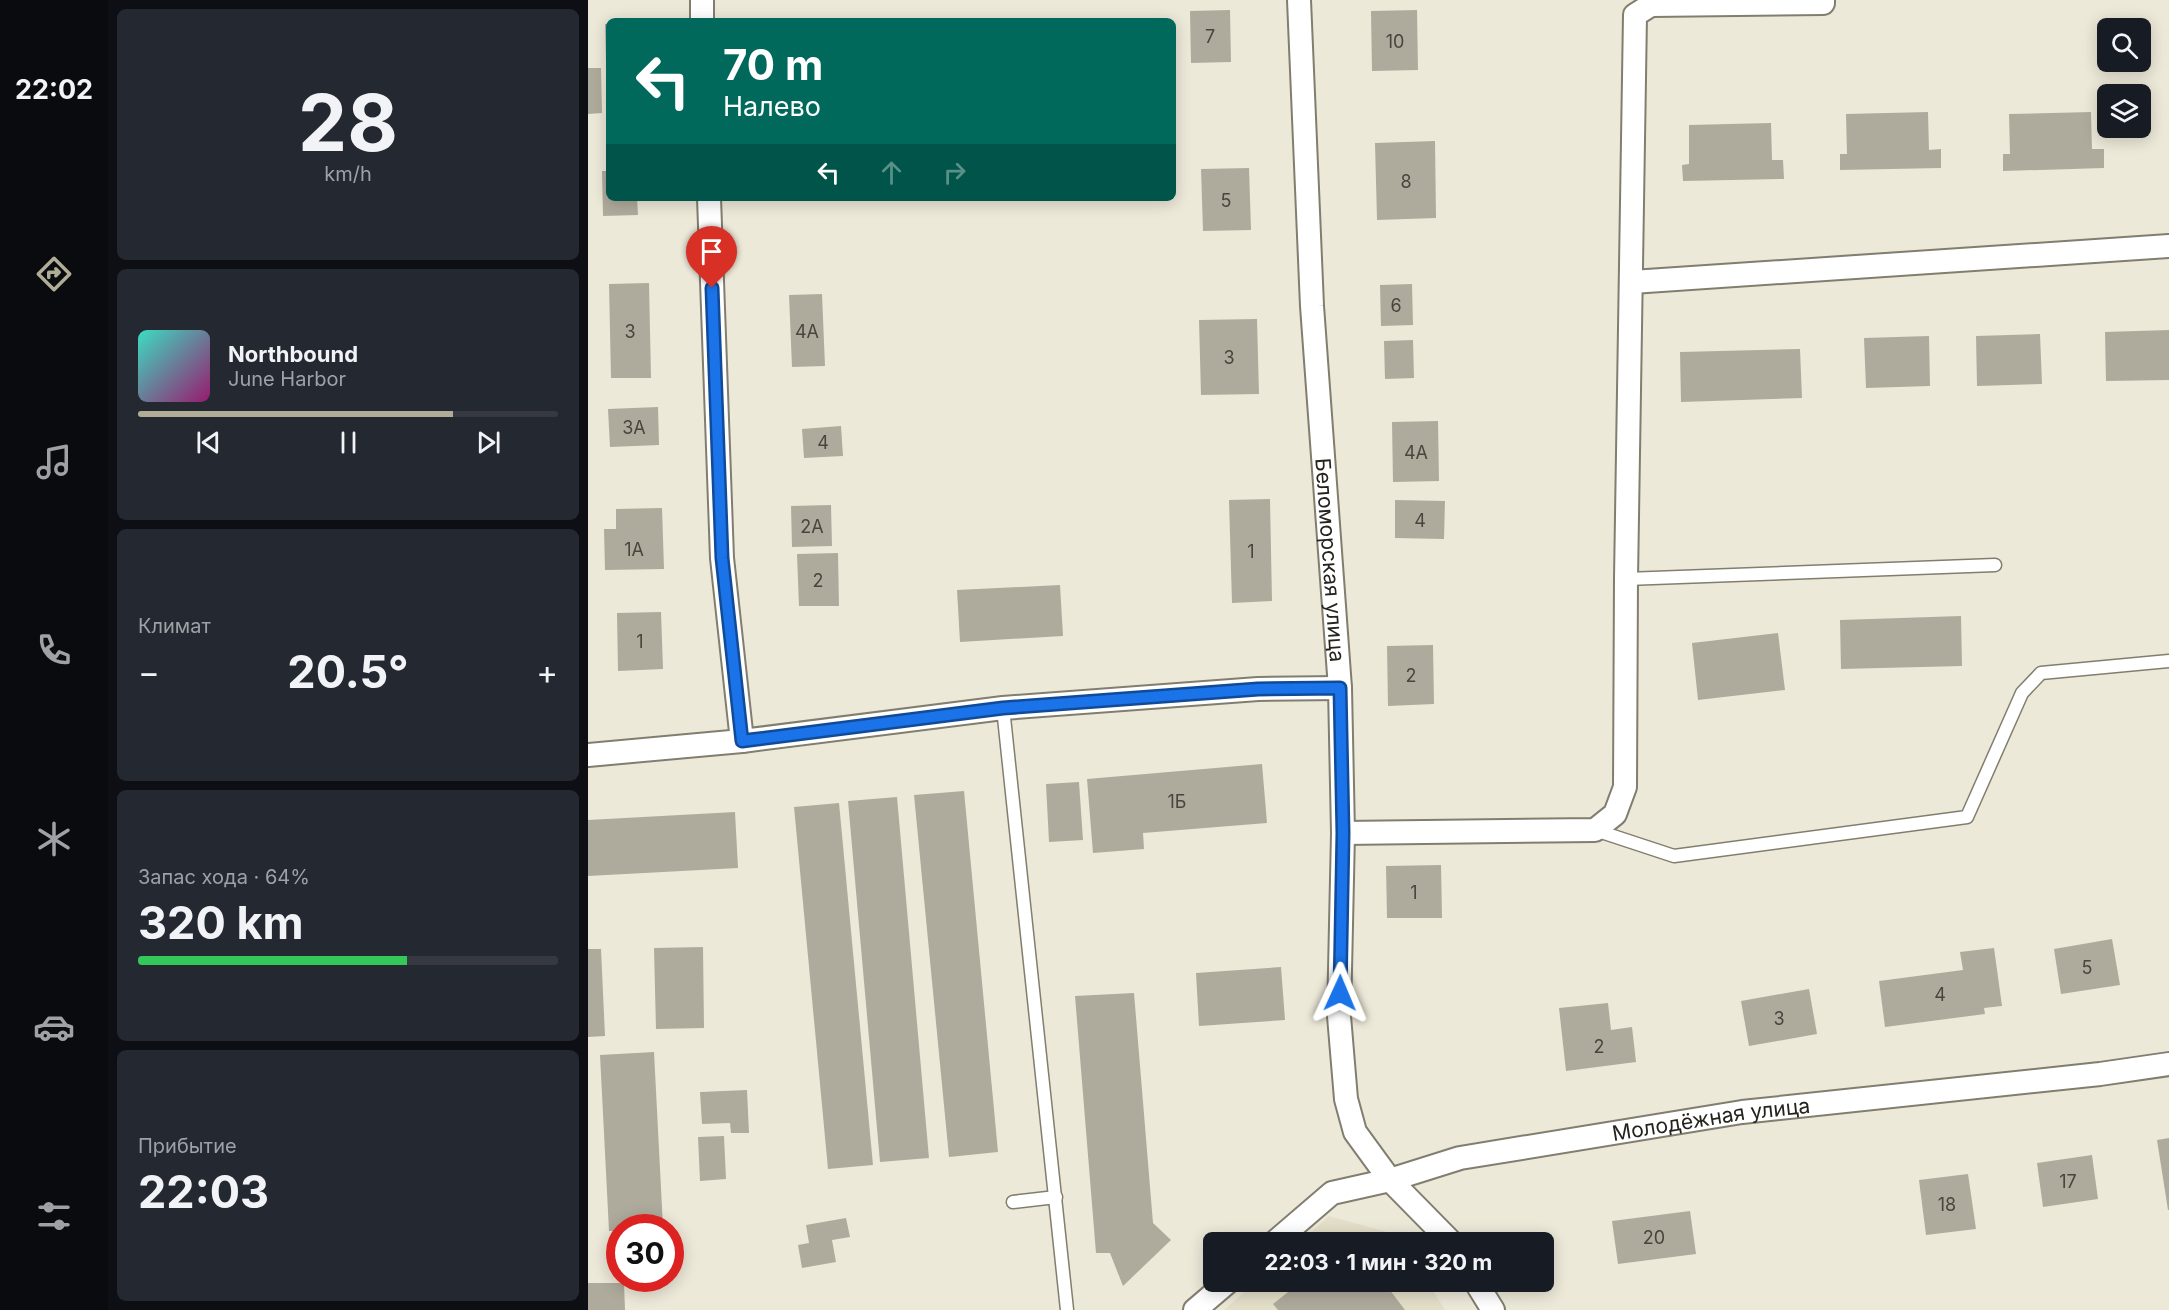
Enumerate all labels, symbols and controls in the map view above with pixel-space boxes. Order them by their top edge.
map controls [2097,18,2151,138]
button: search [2097,18,2151,72]
house number: 7 [1205,26,1215,47]
house number: 10 [1386,31,1404,52]
text: 70 m [723,39,823,90]
icon: left [624,42,702,120]
text: 22:02 [15,73,93,106]
text: 28 [298,75,398,170]
button: layers [2097,84,2151,138]
text: Налево [723,90,821,123]
icon: left [812,156,845,189]
icon: ahead [875,156,908,189]
icon: right [938,156,971,189]
text: km/h [324,162,372,186]
house number: 8 [1400,171,1412,192]
house number: 5 [1221,190,1231,211]
pin [686,226,737,288]
icon: arrive [695,235,728,268]
icon: directions [33,253,75,295]
house number: 6 [1390,295,1402,316]
house number: 3 [624,321,636,342]
house number: 4А [795,321,819,342]
text: Northbound [228,341,358,367]
house number: 3 [1223,347,1235,368]
text: June Harbor [228,367,346,391]
house number: 3А [622,417,646,438]
icon: previous [192,426,225,459]
icon: pause [332,426,365,459]
icon: next [472,426,505,459]
house number: 4 [817,432,829,453]
icon: music [33,441,75,483]
house number: 4А [1404,442,1428,463]
street label: Беломорская улица [1311,457,1351,663]
house number: 4 [1414,510,1426,531]
house number: 2А [800,516,824,537]
house number: 1А [624,539,644,560]
house number: 1 [1247,541,1255,562]
house number: 2 [813,570,823,591]
text: Климат [138,614,211,638]
icon: phone [33,629,75,671]
house number: 1 [636,631,644,652]
text: 20.5° [287,644,409,699]
text: − [138,652,160,692]
text: + [536,652,558,692]
house number: 2 [1406,665,1416,686]
house number: 1Б [1168,791,1186,812]
icon: climate [33,818,75,860]
text: Запас хода · 64% [138,865,310,889]
house number: 1 [1410,882,1418,903]
text: 320 km [138,895,304,950]
house number: 5 [2082,957,2092,978]
position arrow [1308,961,1372,1025]
house number: 4 [1934,984,1946,1005]
icon: car [33,1006,75,1048]
house number: 3 [1773,1008,1785,1029]
house number: 2 [1594,1036,1604,1057]
street label: Молодёжная улица [1610,1092,1811,1146]
text: Прибытие [138,1134,237,1158]
text: 22:03 [138,1164,269,1219]
house number: 17 [2059,1171,2077,1192]
house number: 18 [1938,1194,1956,1215]
icon: filters [33,1195,75,1237]
speed limit sign: 30 [606,1214,684,1292]
house number: 20 [1643,1227,1665,1248]
text: 22:03 · 1 мин · 320 m [1265,1249,1492,1275]

